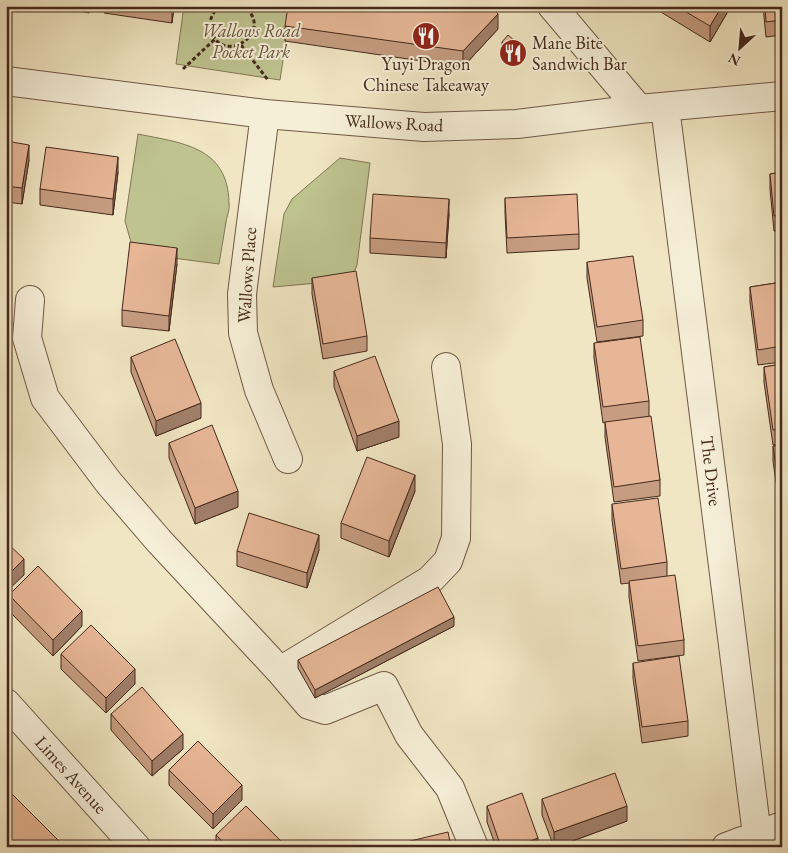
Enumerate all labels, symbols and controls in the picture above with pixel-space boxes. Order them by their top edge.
park label: Wallows Road Pocket Park [201,19,301,63]
restaurant icon: Yuyi Dragon Chinese Takeaway [411,21,441,51]
north arrow [716,22,766,72]
place label: Mane Bite Sandwich Bar [532,31,627,75]
restaurant icon: Mane Bite Sandwich Bar [498,38,528,68]
text: N [725,49,743,70]
place label: Yuyi Dragon Chinese Takeaway [363,52,489,96]
street label: Wallows Road [344,108,445,137]
street label: Wallows Place [232,226,261,324]
street label: The Drive [696,435,727,507]
street label: Limes Avenue [30,731,112,818]

